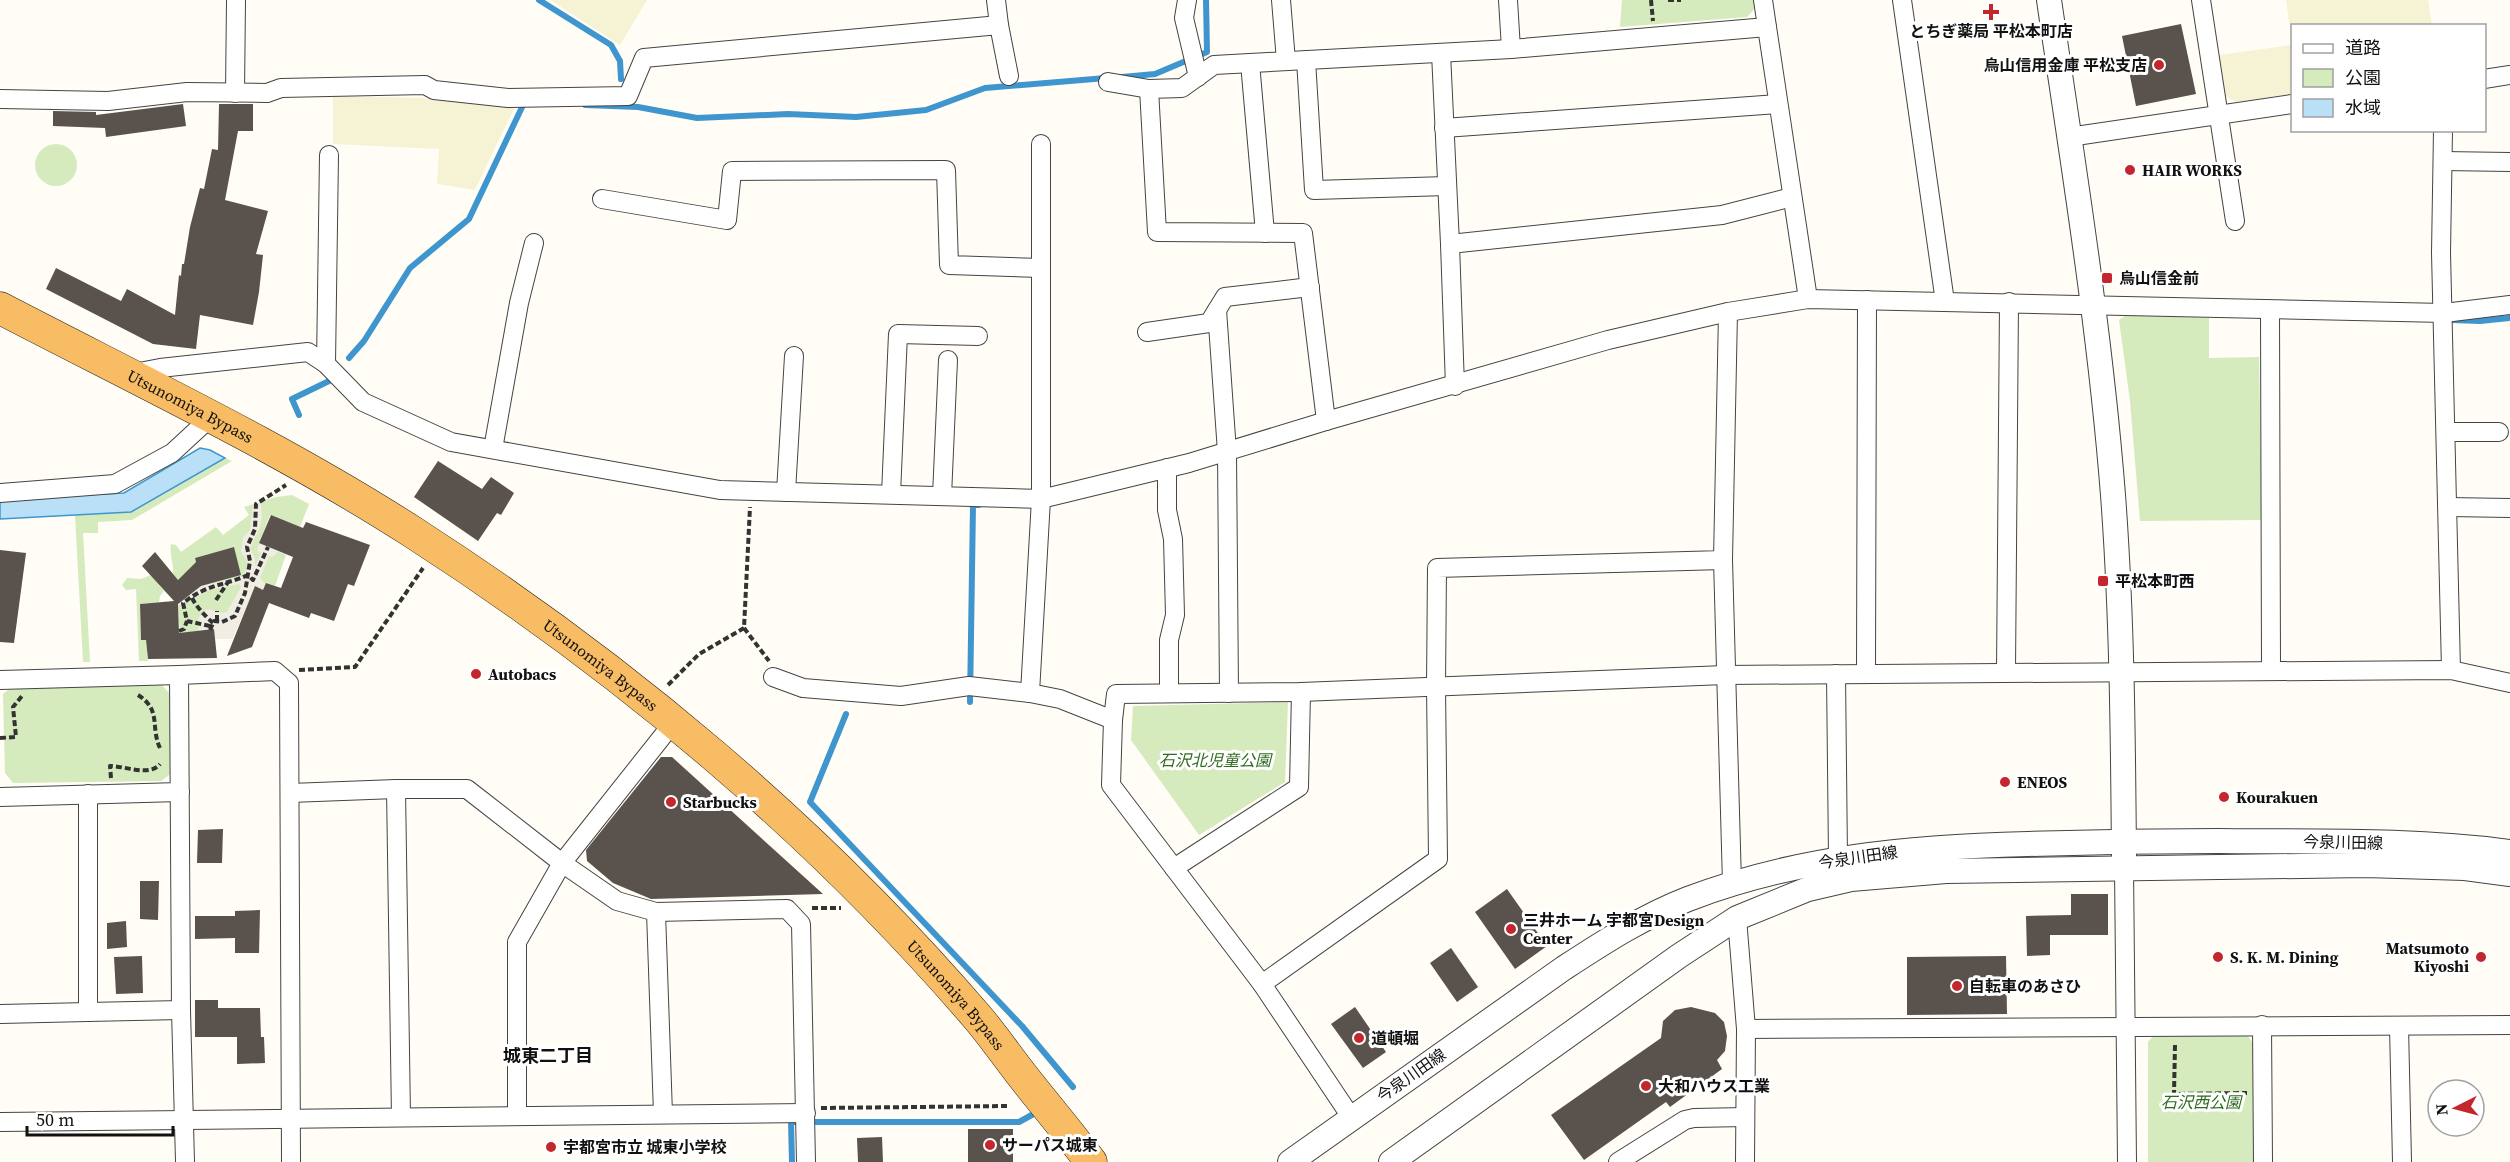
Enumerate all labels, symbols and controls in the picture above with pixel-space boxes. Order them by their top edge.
marker: とちぎ薬局 平松本町店 [1984,5,1998,19]
place label: とちぎ薬局 平松本町店 [1909,20,2073,42]
legend [2291,24,2486,132]
text: 道路 [2345,35,2381,60]
place label: 烏山信用金庫 平松支店 [1984,54,2147,76]
marker: 烏山信用金庫 平松支店 [2152,58,2166,72]
text: 公園 [2345,65,2381,90]
text: 水域 [2345,95,2381,120]
place label: HAIR WORKS [2142,159,2242,181]
marker: HAIR WORKS [2123,163,2137,177]
place label: 烏山信金前 [2119,267,2199,289]
marker: 烏山信金前 [2100,271,2114,285]
street label: Utsunomiya Bypass [123,364,257,448]
place label: 平松本町西 [2115,570,2195,592]
marker: 平松本町西 [2096,574,2110,588]
street label: Utsunomiya Bypass [539,614,663,716]
place label: Autobacs [488,663,556,685]
marker: Autobacs [469,667,483,681]
park label: 石沢北児童公園 [1159,749,1273,771]
place label: ENEOS [2017,771,2068,793]
marker: ENEOS [1998,775,2012,789]
place label: Kourakuen [2236,786,2318,808]
marker: Kourakuen [2217,790,2231,804]
place label: Starbucks [683,791,757,813]
marker: Starbucks [664,795,678,809]
street label: 今泉川田線 [2303,830,2383,854]
street label: 今泉川田線 [1817,841,1899,873]
place label: 三井ホーム 宇都宮Design Center [1523,909,1705,949]
marker: 三井ホーム 宇都宮Design Center [1504,922,1518,936]
street label: Utsunomiya Bypass [902,935,1010,1055]
place label: Matsumoto Kiyoshi [2386,937,2469,977]
place label: S. K. M. Dining [2230,946,2339,968]
marker: S. K. M. Dining [2211,950,2225,964]
marker: Matsumoto Kiyoshi [2474,950,2488,964]
place label: 自転車のあさひ [1969,975,2081,997]
marker: 自転車のあさひ [1950,979,1964,993]
place label: 道頓堀 [1371,1027,1419,1049]
marker: 道頓堀 [1352,1031,1366,1045]
district label: 城東二丁目 [503,1043,593,1068]
street label: 今泉川田線 [1372,1043,1450,1107]
place label: 大和ハウス工業 [1658,1075,1770,1097]
north arrow [2426,1078,2486,1138]
marker: 大和ハウス工業 [1639,1079,1653,1093]
park label: 石沢西公園 [2161,1091,2243,1113]
scale bar [27,1099,172,1137]
text: N [2429,1102,2453,1117]
text: 50 m [36,1107,74,1132]
place label: サーパス城東 [1002,1134,1098,1156]
place label: 宇都宮市立 城東小学校 [563,1136,726,1158]
marker: サーパス城東 [983,1138,997,1152]
marker: 宇都宮市立 城東小学校 [544,1140,558,1154]

